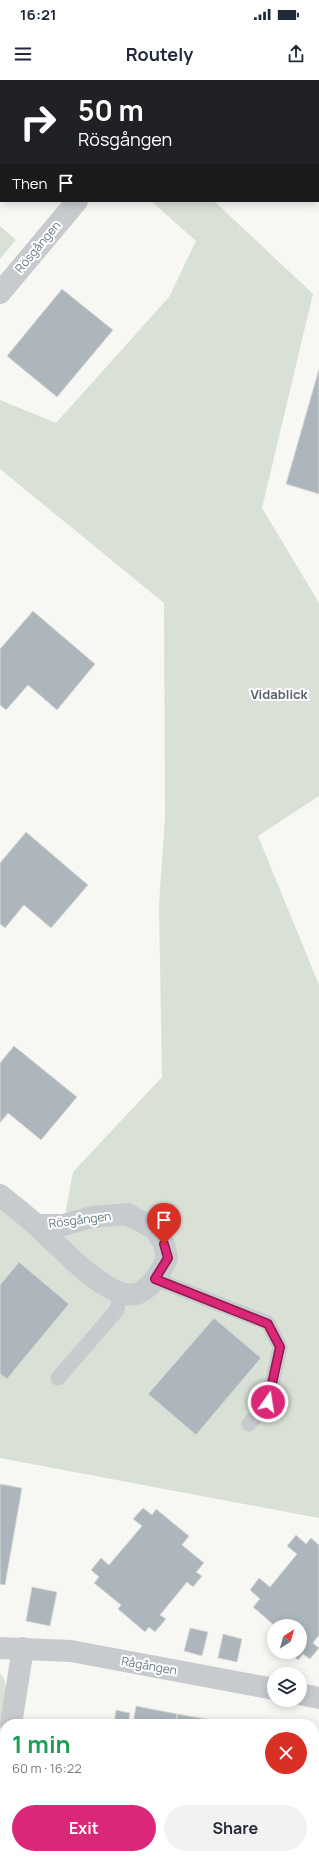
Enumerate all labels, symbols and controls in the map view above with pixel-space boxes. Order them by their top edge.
text: 16:21 [20,4,57,25]
text: Routely [126,42,193,66]
icon: menu [12,43,34,65]
icon: share [285,43,307,65]
text: 50 m [78,91,144,129]
icon: right [12,96,64,148]
text: Rösgången [78,127,172,151]
icon: arrive [55,172,77,194]
text: Then [12,173,47,194]
street label: Rösgången [11,217,64,276]
district label: Vidablick [251,685,309,703]
pin [147,1203,181,1244]
street label: Rösgången [48,1207,112,1232]
icon: arrive [153,1209,175,1231]
position arrow [247,1381,289,1423]
north arrow [267,1619,307,1659]
map controls [267,1619,307,1707]
street label: Rågången [120,1652,178,1679]
button: layers [267,1667,307,1707]
text: 1 min [12,1727,71,1760]
button: close [265,1732,307,1774]
text: 60 m · 16:22 [12,1759,82,1777]
button: Exit [12,1805,156,1851]
button: Share [164,1805,307,1851]

